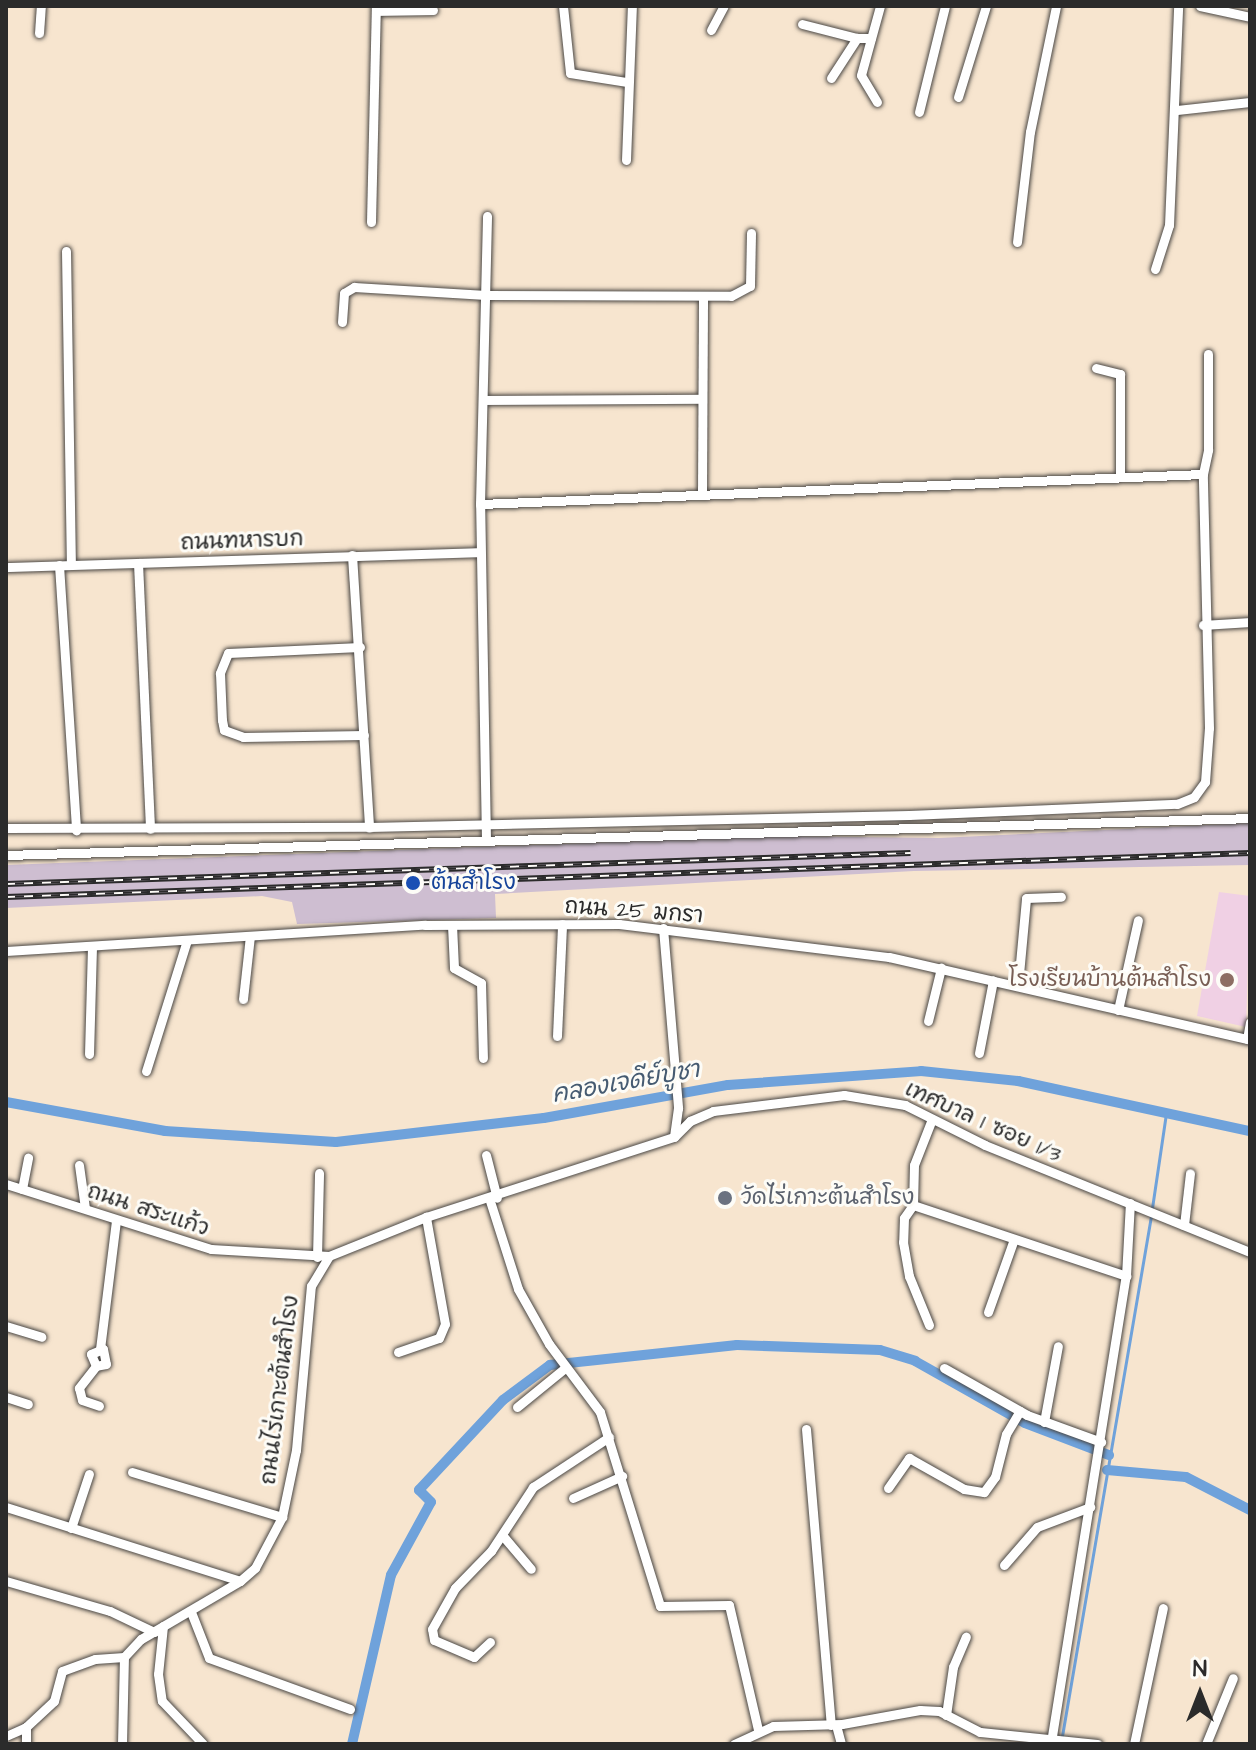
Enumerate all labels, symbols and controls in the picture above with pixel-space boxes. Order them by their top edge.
street label: ถนนทหารบก [180,526,304,556]
place label: ต้นสำโรง [431,870,516,896]
marker: ต้นสำโรง [402,872,424,894]
street label: ถนน 25 มกรา [564,893,704,929]
place label: โรงเรียนบ้านต้นสำโรง [1009,967,1211,993]
marker: โรงเรียนบ้านต้นสำโรง [1218,971,1236,989]
water label: คลองเจดีย์บูชา [550,1056,702,1110]
street label: เทศบาล 1 ซอย 1/3 [901,1076,1065,1168]
street label: ถนน สระแก้ว [84,1178,212,1242]
place label: วัดไร่เกาะต้นสำโรง [741,1185,914,1211]
marker: วัดไร่เกาะต้นสำโรง [716,1189,734,1207]
street label: ถนนไร่เกาะต้นสำโรง [255,1294,305,1486]
north arrow [1160,1654,1240,1734]
text: N [1193,1654,1207,1685]

